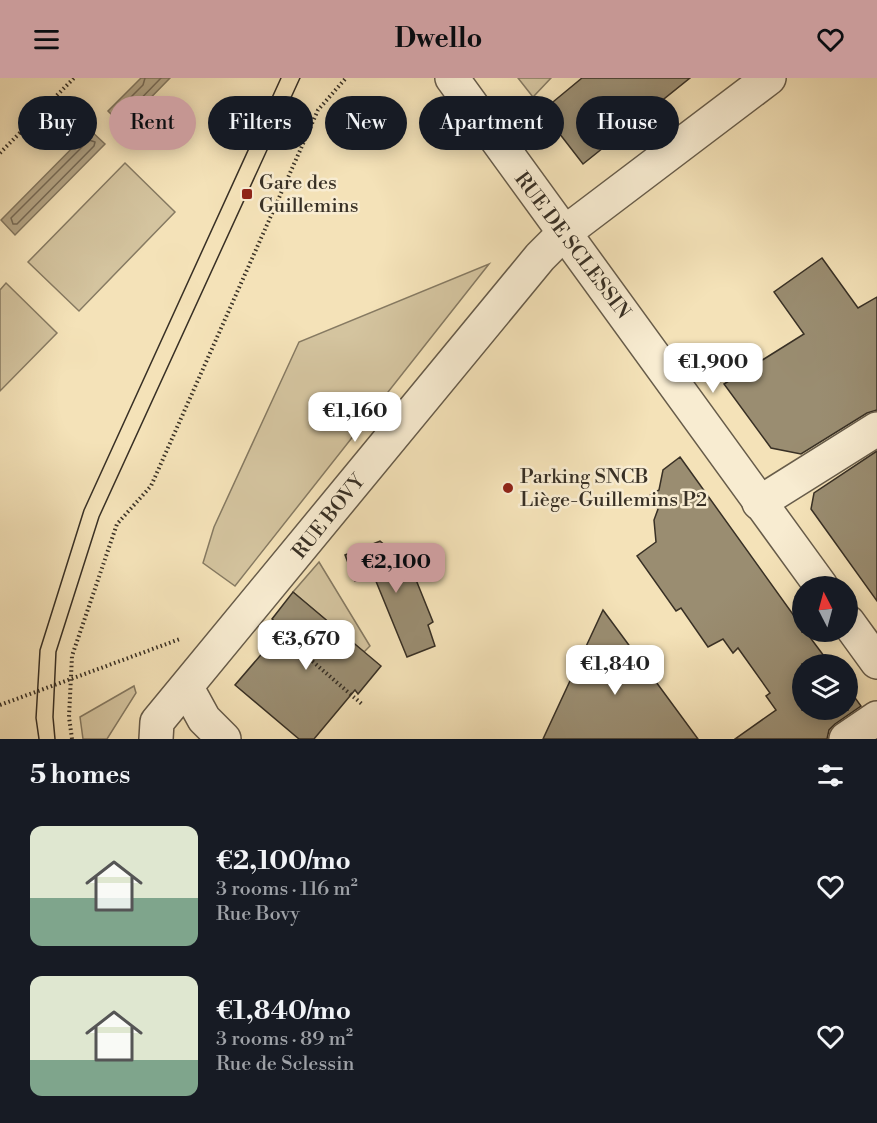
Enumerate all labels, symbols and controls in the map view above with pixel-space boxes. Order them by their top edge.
text: Dwello [394,22,483,56]
icon: menu [30,23,63,56]
icon: heart [814,23,847,56]
chip: Buy [18,96,97,150]
chip: Rent [109,96,196,150]
chip: Filters [208,96,313,150]
chip: New [325,96,407,150]
chip: Apartment [419,96,564,150]
chip: House [576,96,679,150]
street label: RUE DE SCLESSIN [508,167,635,324]
place label: Gare des Guillemins [259,171,358,219]
marker: Gare des Guillemins [240,187,254,201]
pin: €1,900 [664,343,762,394]
text: €1,900 [678,350,748,375]
pin: €1,160 [306,392,404,443]
text: €1,160 [322,399,388,424]
place label: Parking SNCB Liège-Guillemins P2 [520,465,707,513]
street label: RUE BOVY [287,469,371,564]
marker: Parking SNCB Liège-Guillemins P2 [501,481,515,495]
pin: €2,100 [347,543,445,594]
text: €2,100 [361,550,431,575]
north arrow [792,576,858,642]
map controls [792,576,858,720]
pin: €3,670 [257,620,355,671]
text: €3,670 [272,627,340,652]
pin: €1,840 [566,645,664,696]
text: €1,840 [580,652,650,677]
button: layers [792,654,858,720]
text: 5 homes [30,759,130,791]
icon: filters [814,759,847,792]
text: €2,100/mo [216,845,351,877]
icon: home [78,850,150,922]
icon: heart [814,870,847,903]
text: 3 rooms · 116 m² [216,877,358,902]
text: Rue Bovy [216,902,300,927]
text: €1,840/mo [216,995,351,1027]
icon: home [78,1000,150,1072]
icon: heart [814,1020,847,1053]
text: 3 rooms · 89 m² [216,1027,353,1052]
text: Rue de Sclessin [216,1052,355,1077]

